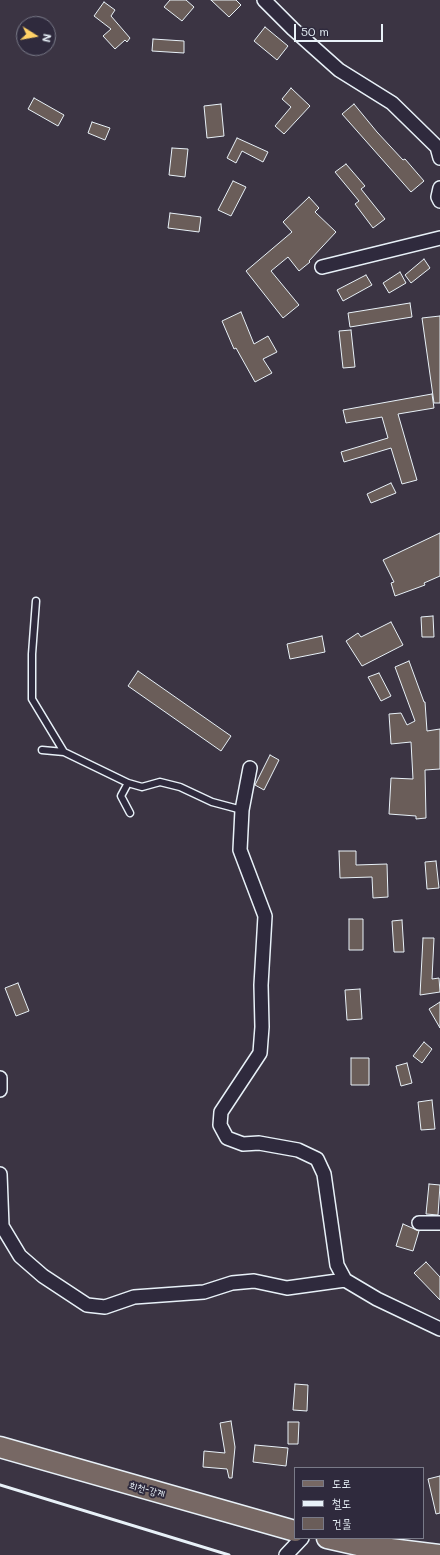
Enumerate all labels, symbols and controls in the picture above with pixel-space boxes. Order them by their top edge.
north arrow [16,16,56,56]
scale bar [296,16,385,42]
text: 50 m [301,23,329,39]
text: N [39,33,55,44]
legend [294,1467,424,1539]
text: 도로 [332,1475,351,1491]
street label: 희천-강계 [128,1479,166,1501]
text: 철도 [332,1495,351,1511]
text: 건물 [332,1515,351,1531]

